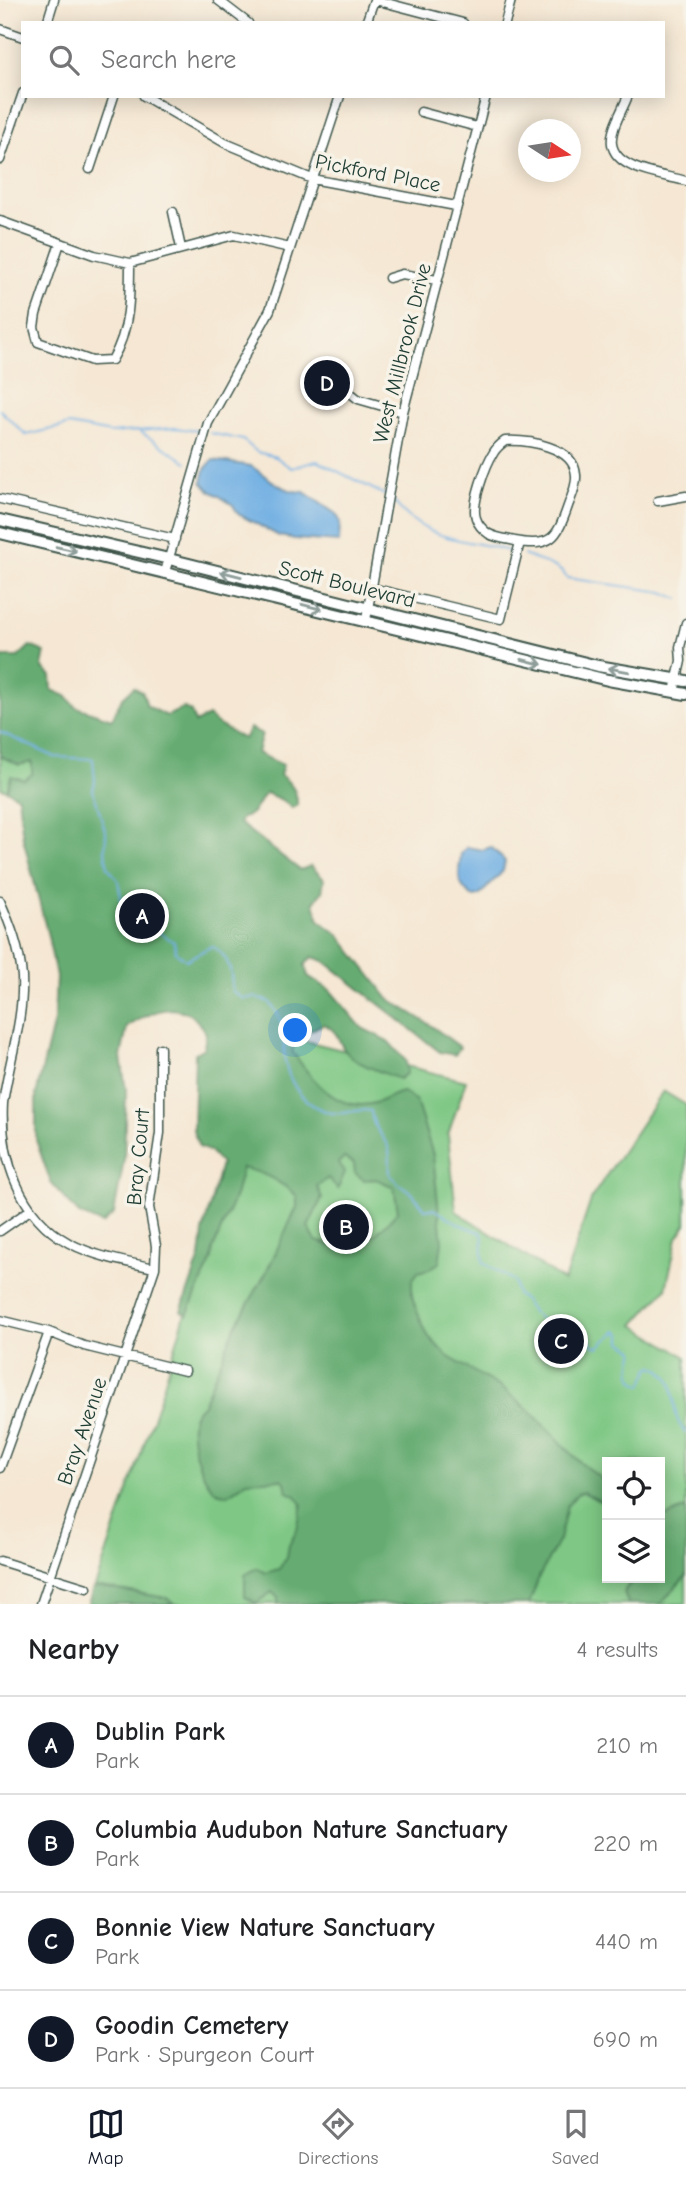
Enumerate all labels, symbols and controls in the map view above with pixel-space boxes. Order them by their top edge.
search box [21,21,665,98]
icon: search [45,41,83,79]
text: Search here [101,45,236,75]
north arrow [518,119,581,182]
street label: Pickford Place [313,149,443,197]
street label: West Millbrook Drive [368,261,436,445]
pin: D [304,357,350,409]
one-way arrow [55,543,77,556]
street label: Scott Boulevard [276,555,418,613]
one-way arrow [220,567,243,580]
one-way arrow [300,601,322,614]
one-way arrow [521,656,543,669]
one-way arrow [608,663,631,676]
pin: A [119,890,165,942]
your location [278,1013,312,1047]
street label: Bray Court [122,1107,154,1207]
pin: B [323,1201,369,1253]
pin: C [538,1315,584,1367]
street label: Bray Avenue [52,1374,112,1488]
map controls [602,1457,665,1583]
button: locate [602,1457,665,1520]
button: layers [602,1520,665,1583]
text: Nearby [28,1632,119,1667]
text: 4 results [576,1636,658,1663]
text: Dublin Park [95,1717,225,1747]
text: A [45,1732,57,1759]
text: 210 m [596,1732,658,1759]
text: Park [95,1747,139,1774]
text: Columbia Audubon Nature Sanctuary [95,1815,507,1845]
text: B [44,1830,58,1857]
text: 220 m [593,1830,658,1857]
text: Park [95,1845,139,1872]
text: Bonnie View Nature Sanctuary [95,1913,435,1943]
text: C [44,1928,58,1955]
text: 440 m [595,1928,658,1955]
text: Park [95,1943,139,1970]
text: Goodin Cemetery [95,2011,288,2041]
text: D [44,2026,58,2053]
text: 690 m [593,2026,658,2053]
text: Park · Spurgeon Court [95,2041,314,2068]
tab: Map [87,2105,125,2169]
tab: Directions [298,2105,378,2169]
tab: Saved [552,2105,599,2169]

